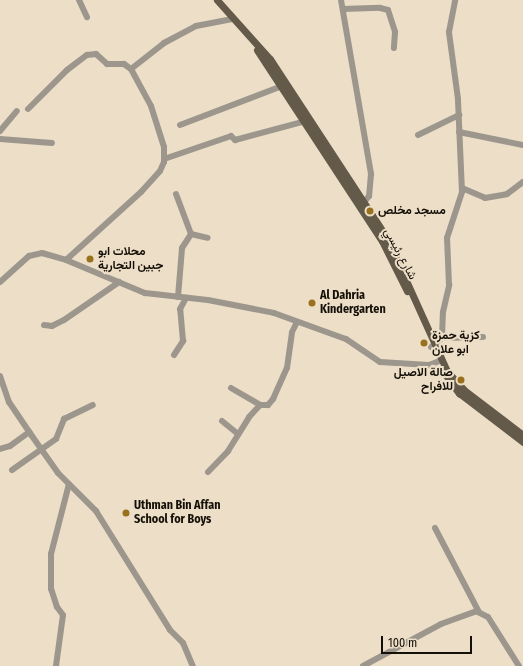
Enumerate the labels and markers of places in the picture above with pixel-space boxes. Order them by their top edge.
place label: مسجد مخلص [378,204,446,218]
marker: مسجد مخلص [365,206,375,216]
place label: محلات ابو جبين التجارية [98,245,163,273]
marker: محلات ابو جبين التجارية [85,254,95,264]
place label: Al Dahria Kindergarten [320,289,386,317]
marker: Al Dahria Kindergarten [307,298,317,308]
place label: كزية حمزة ابو علان [432,329,480,357]
marker: كزية حمزة ابو علان [419,338,429,348]
place label: صالة الاصيل للافراح [394,366,453,394]
marker: صالة الاصيل للافراح [456,375,466,385]
place label: Uthman Bin Affan School for Boys [134,499,220,527]
marker: Uthman Bin Affan School for Boys [121,508,131,518]

